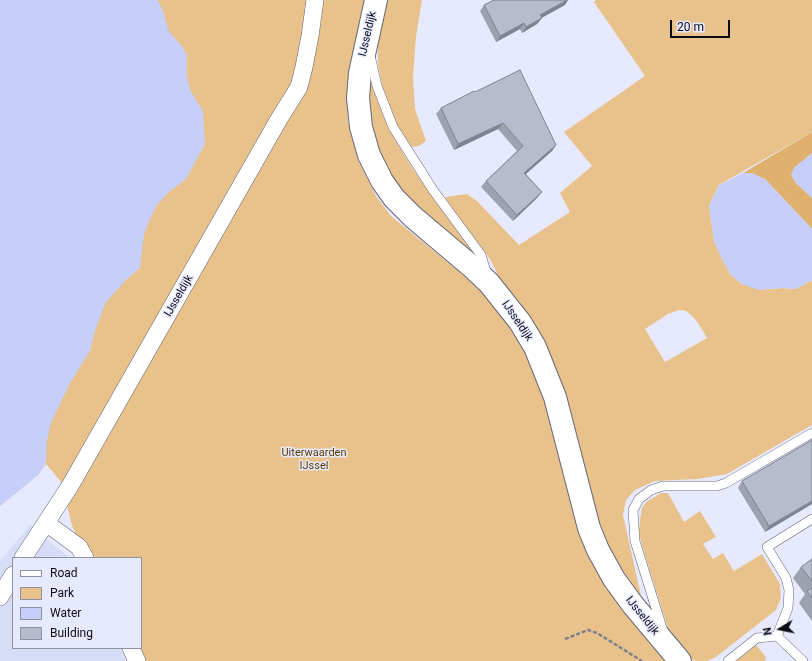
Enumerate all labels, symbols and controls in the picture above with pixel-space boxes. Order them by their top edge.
street label: IJsseldijk [356,10,380,58]
scale bar [672,12,732,38]
text: 20 m [677,20,704,34]
street label: IJsseldijk [162,273,196,319]
street label: IJsseldijk [499,298,535,344]
park label: Uiterwaarden IJssel [281,446,347,472]
legend [12,557,142,649]
text: Road [50,566,78,580]
text: Park [50,586,74,600]
street label: IJsseldijk [622,594,662,638]
text: Water [50,606,81,620]
north arrow [760,609,800,649]
text: Building [50,626,93,640]
text: N [761,626,775,636]

